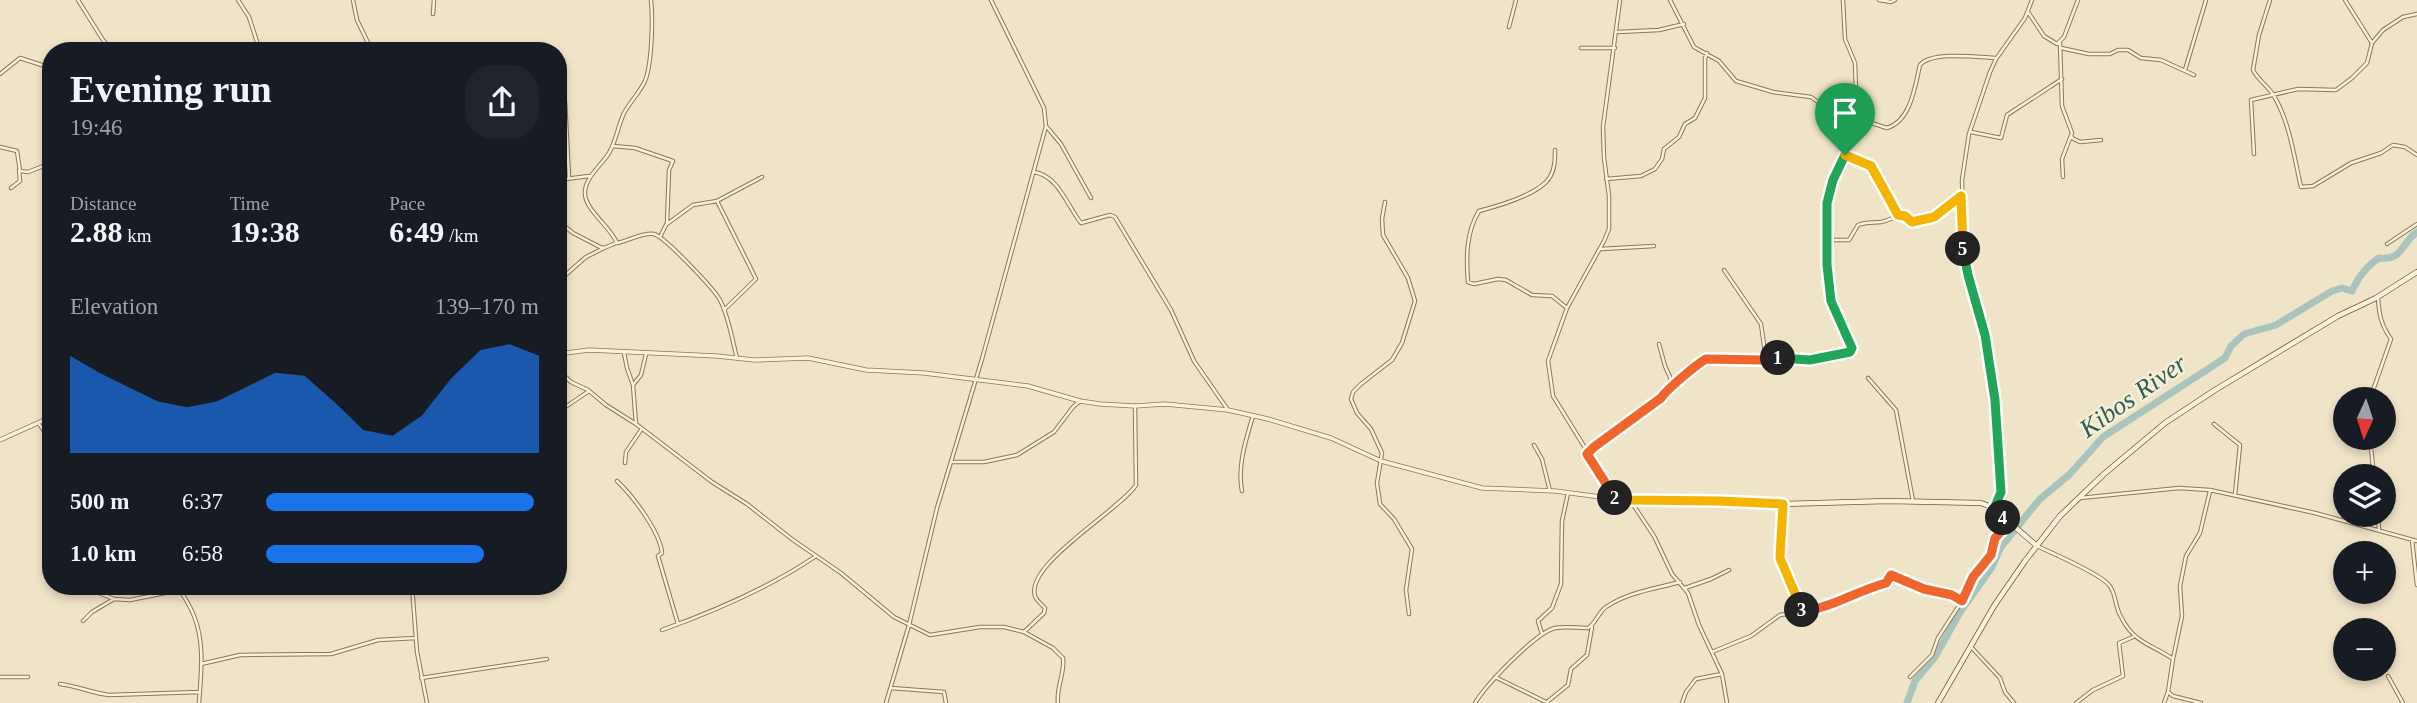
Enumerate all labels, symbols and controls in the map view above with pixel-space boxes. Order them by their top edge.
button: share [465,65,539,139]
text: Evening run [70,68,272,110]
pin [1815,83,1875,155]
icon: arrive [1826,94,1864,132]
text: 19:46 [70,115,122,140]
text: Distance [70,193,136,214]
text: Time [230,193,269,214]
text: Pace [389,193,425,214]
text: 2.88 [70,215,123,248]
text: 19:38 [230,215,300,248]
text: 6:49 [389,215,444,248]
text: km [123,225,152,246]
text: /km [444,225,479,246]
pin: 5 [1946,232,1980,266]
text: 5 [1958,238,1967,259]
text: Elevation [70,294,158,319]
text: 139–170 m [435,294,539,319]
pin: 1 [1760,340,1796,376]
text: 1 [1773,347,1782,368]
water label: Kibos River [2073,348,2193,444]
north arrow [2333,387,2396,450]
map controls [2333,387,2396,681]
button: layers [2333,464,2396,527]
pin: 2 [1598,480,1632,516]
text: 2 [1610,487,1619,508]
text: 500 m [70,489,129,514]
text: 6:37 [182,489,223,514]
pin: 4 [1986,500,2021,536]
text: 4 [1998,507,2007,528]
text: 1.0 km [70,541,136,566]
text: 6:58 [182,541,223,566]
button: + [2333,541,2396,604]
pin: 3 [1784,592,1820,628]
text: 3 [1797,599,1806,620]
button: − [2333,618,2396,681]

